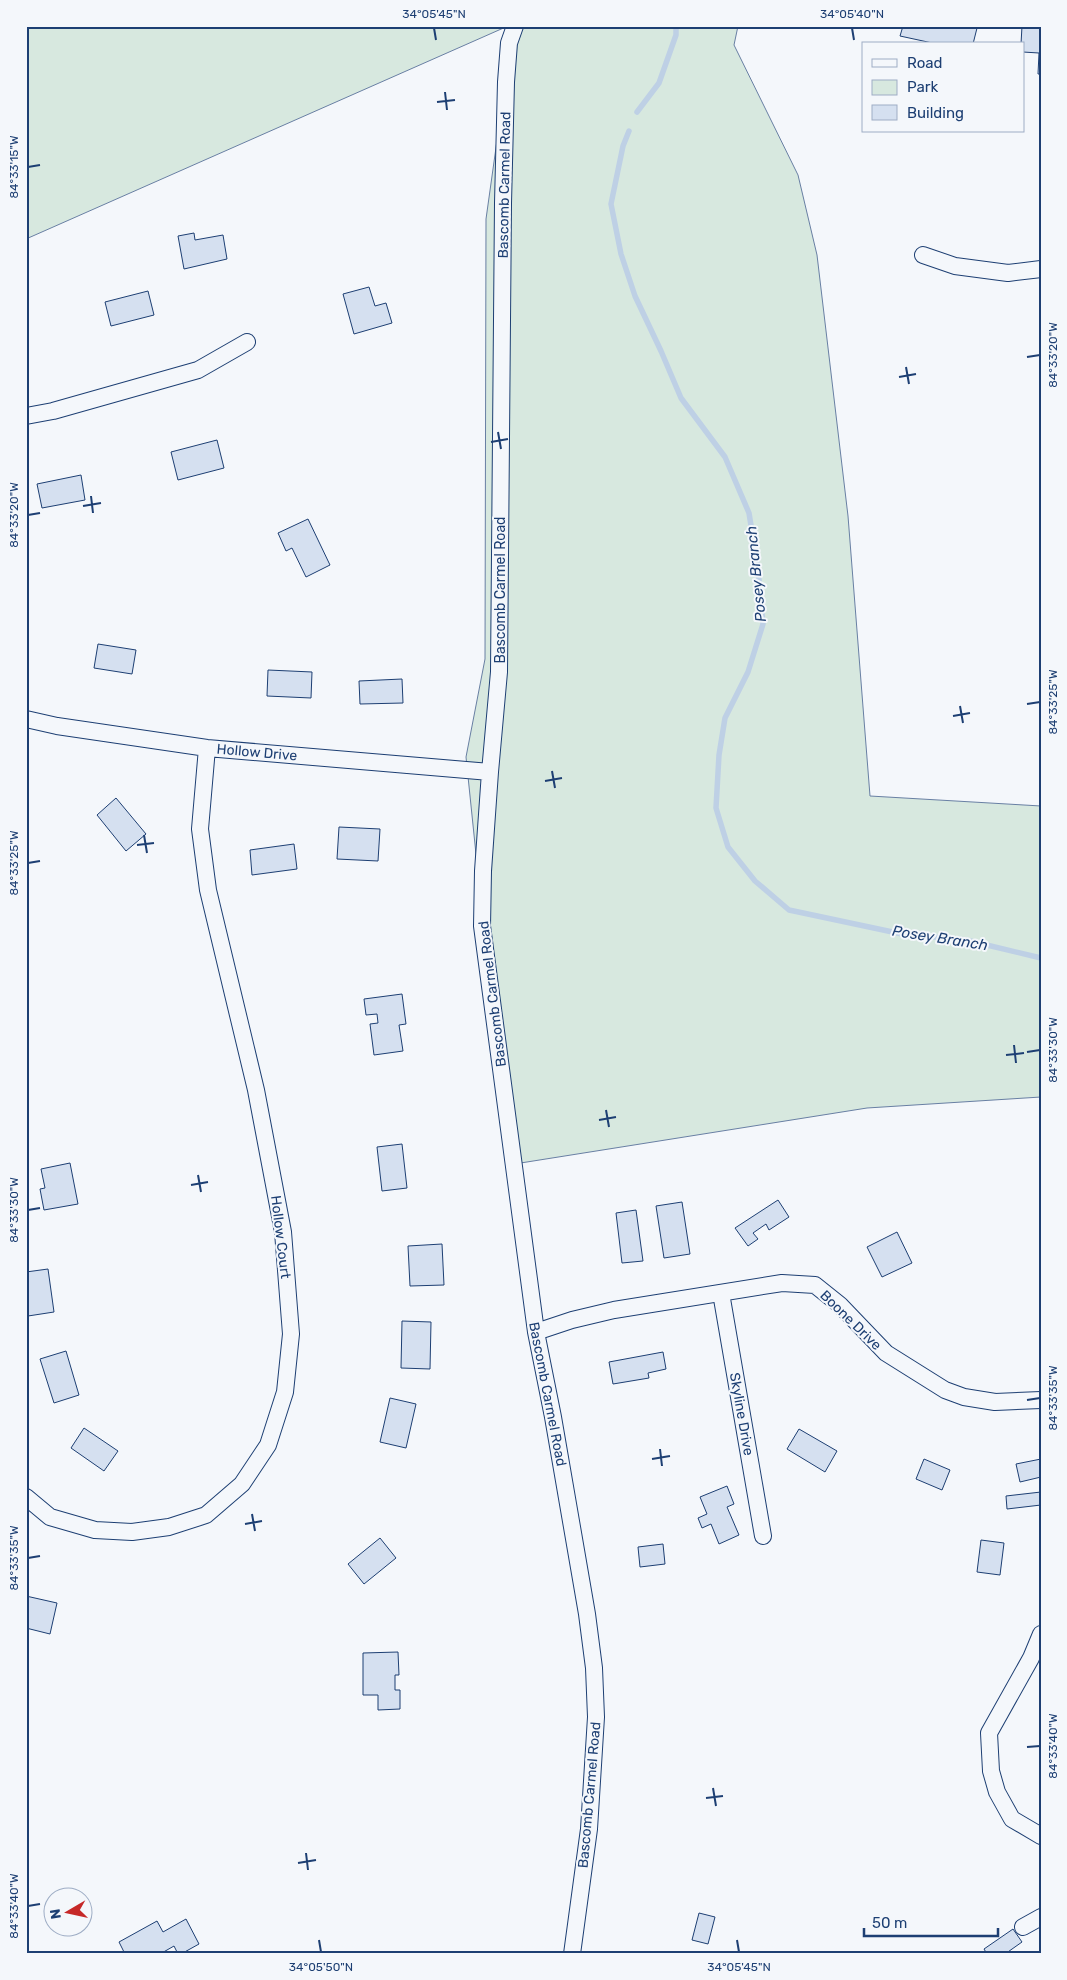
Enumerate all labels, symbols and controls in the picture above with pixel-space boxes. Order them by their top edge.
text: 34°05'45"N [402,7,466,21]
text: 34°05'40"N [820,7,884,21]
legend [862,42,1024,132]
text: Road [907,54,943,72]
text: Park [907,78,938,96]
text: Building [907,104,964,122]
street label: Bascomb Carmel Road [495,111,514,259]
text: 84°33'15"W [7,135,21,199]
text: 84°33'20"W [1046,322,1060,388]
text: 84°33'20"W [7,482,21,548]
street label: Bascomb Carmel Road [492,517,509,663]
water label: Posey Branch [742,525,770,623]
text: 84°33'25"W [1046,669,1060,735]
street label: Hollow Drive [216,741,298,764]
text: 84°33'25"W [7,830,21,896]
street label: Bascomb Carmel Road [475,920,510,1068]
water label: Posey Branch [891,922,989,954]
text: 84°33'30"W [1046,1017,1060,1083]
text: 84°33'30"W [7,1177,21,1243]
street label: Hollow Court [267,1195,294,1280]
street label: Boone Drive [816,1287,885,1354]
street label: Bascomb Carmel Road [525,1320,570,1468]
text: 84°33'35"W [1046,1365,1060,1431]
street label: Skyline Drive [726,1371,757,1457]
text: 84°33'35"W [7,1525,21,1591]
text: 84°33'40"W [1046,1713,1060,1779]
street label: Bascomb Carmel Road [575,1721,604,1869]
text: 84°33'40"W [7,1873,21,1939]
north arrow [42,1888,92,1938]
scale bar [864,1905,998,1937]
text: N [46,1908,65,1920]
text: 50 m [872,1914,907,1932]
text: 34°05'50"N [289,1960,353,1974]
text: 34°05'45"N [707,1960,771,1974]

